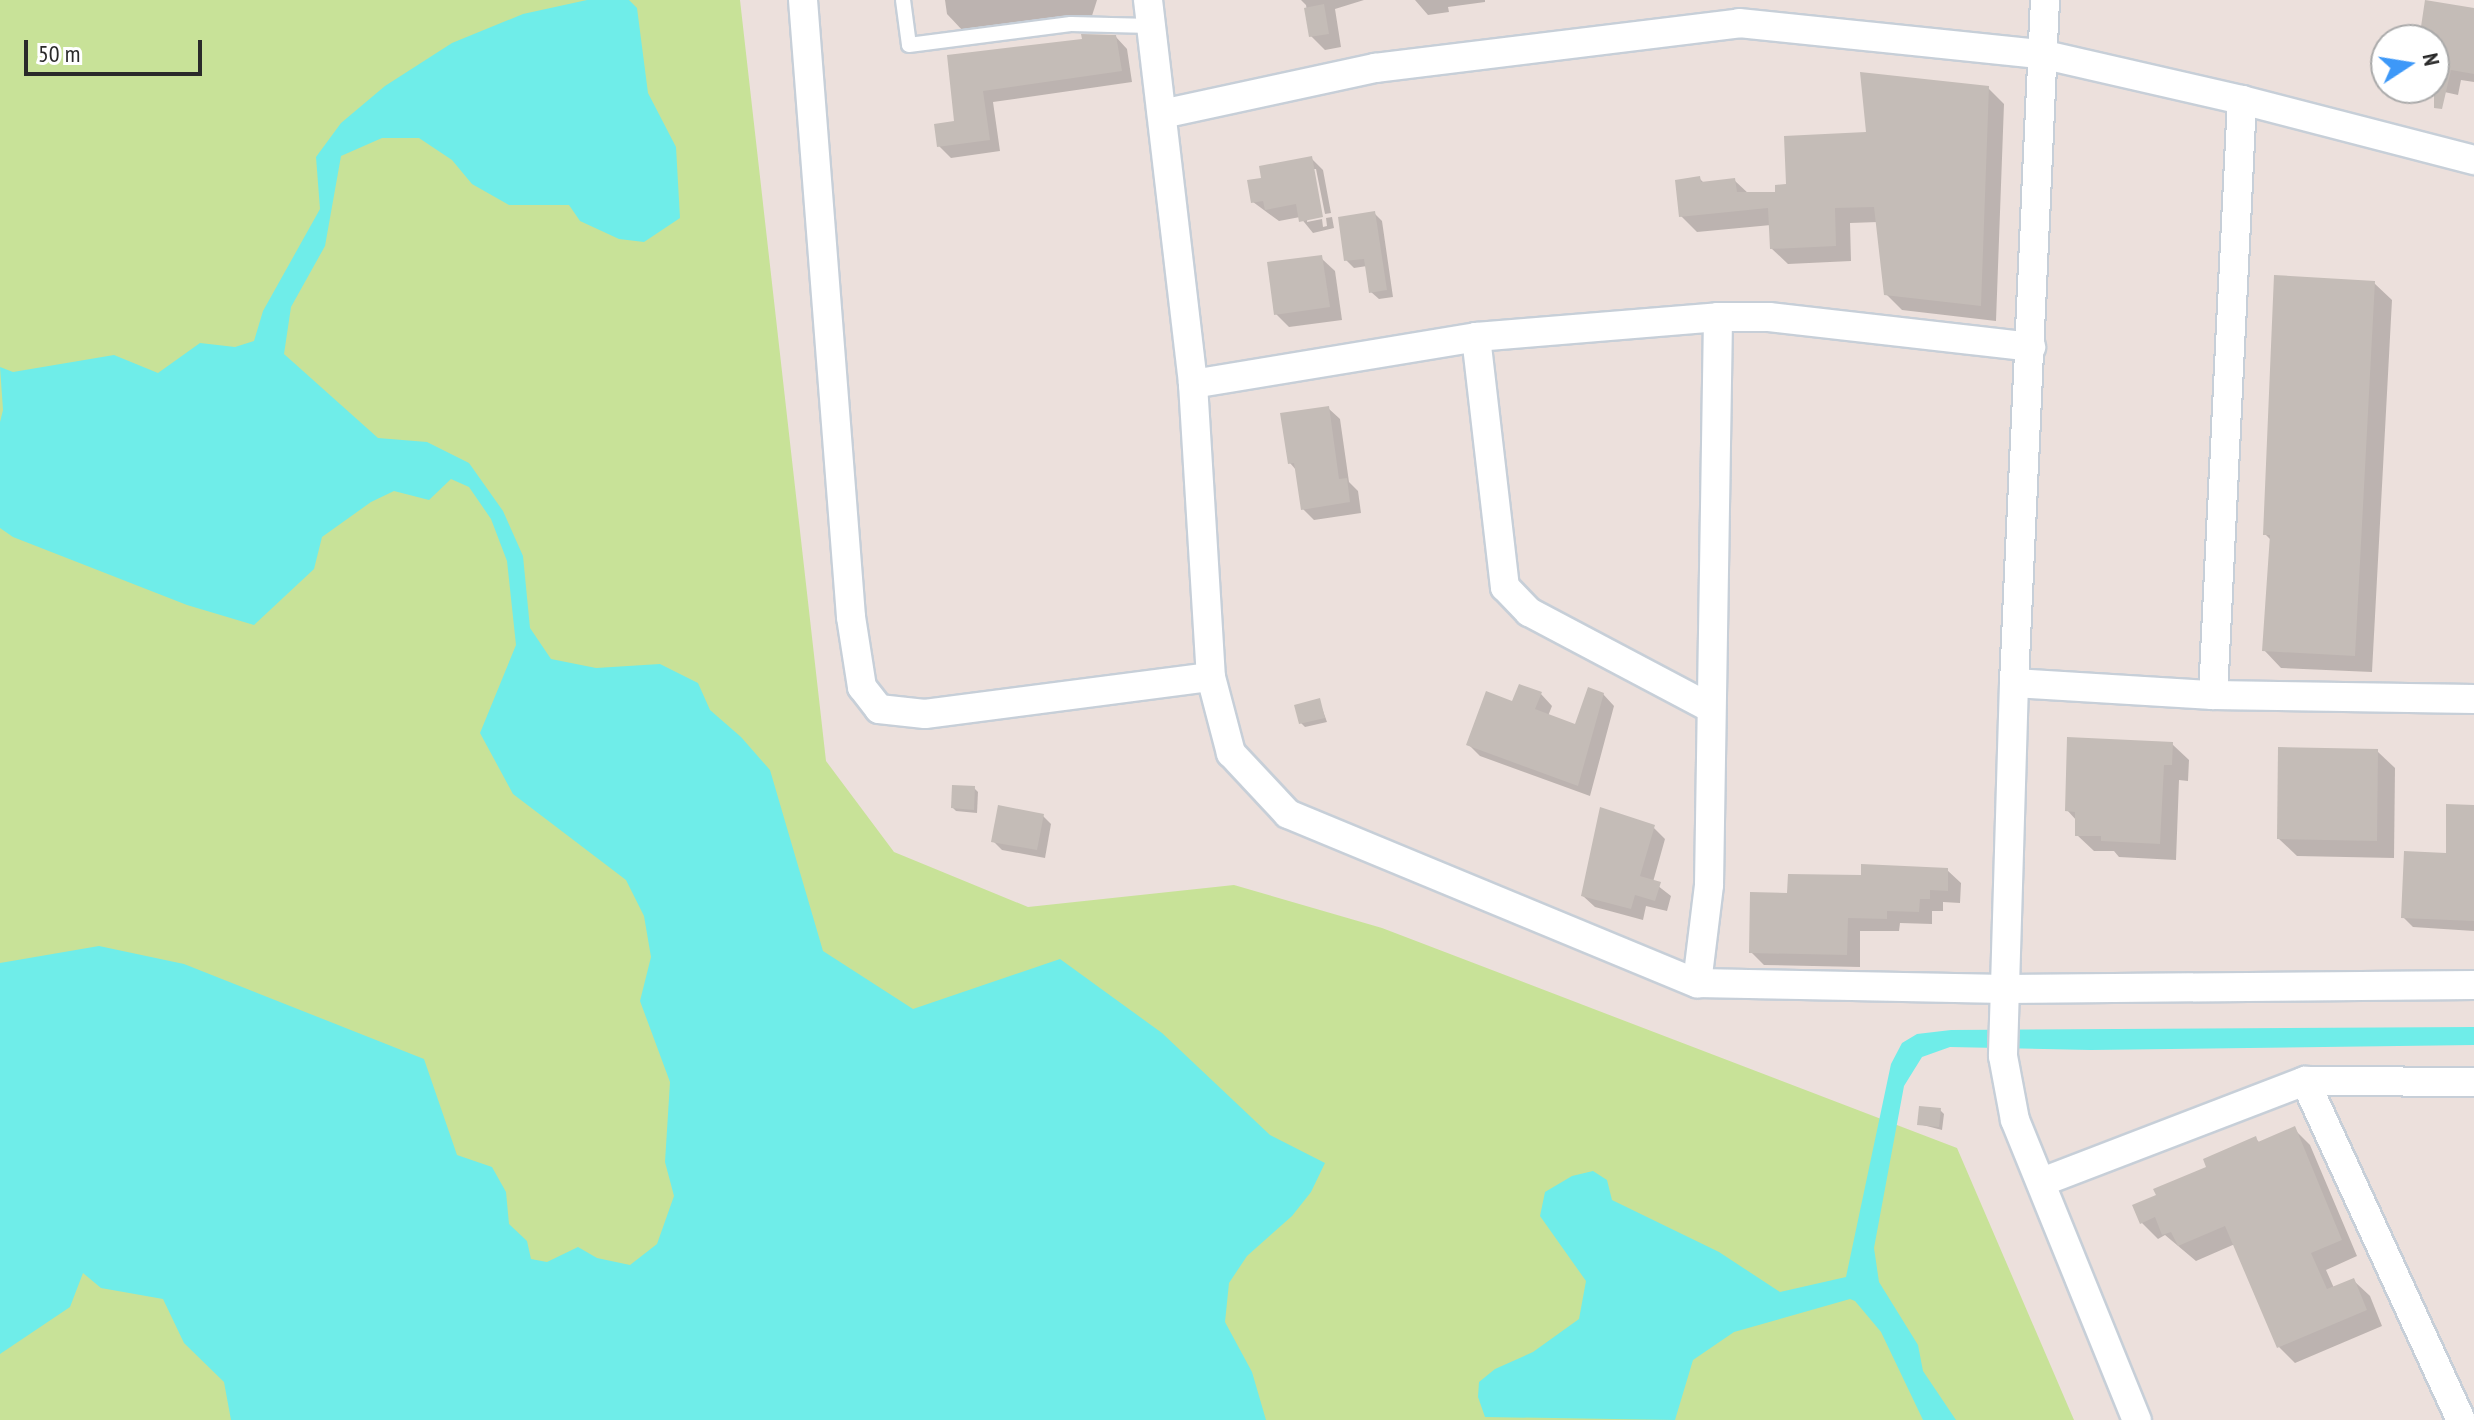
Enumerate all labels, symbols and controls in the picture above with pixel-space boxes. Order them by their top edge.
scale bar [28,24,206,74]
north arrow [2370,24,2450,104]
text: 50 m [38,38,80,69]
text: N [2417,51,2446,68]

